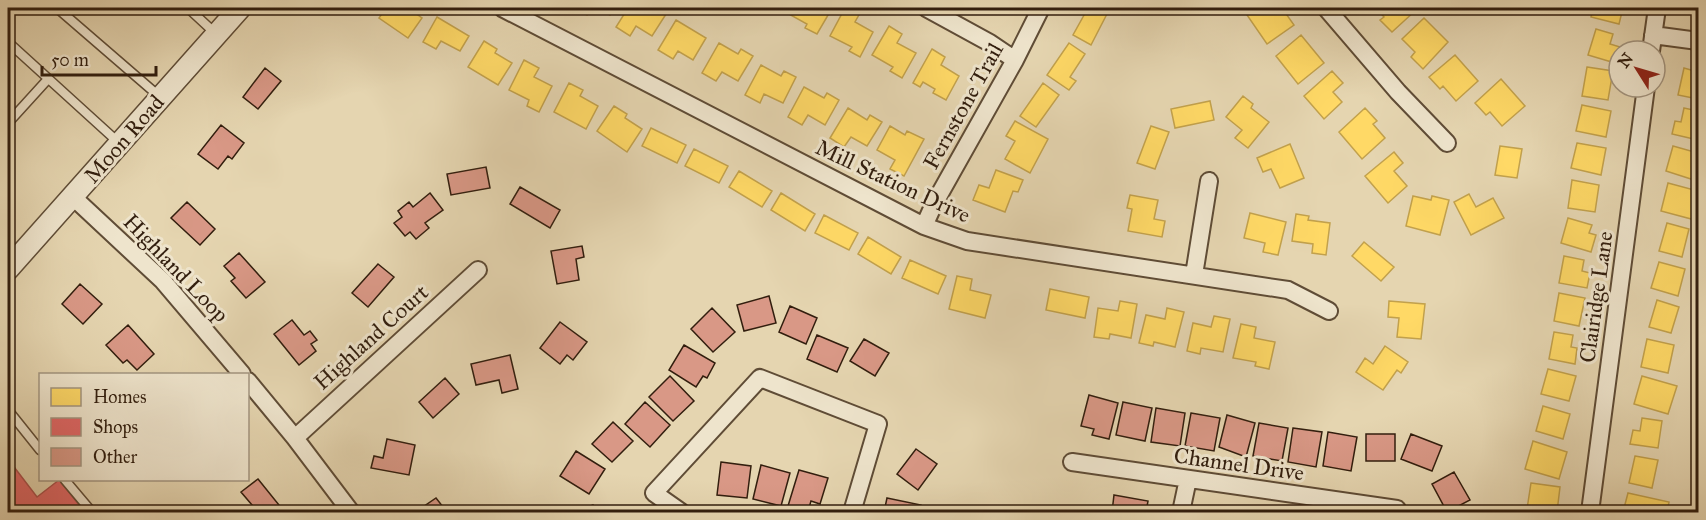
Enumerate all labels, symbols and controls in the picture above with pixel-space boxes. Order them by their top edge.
street label: Fernstone Trail [917,38,1009,174]
scale bar [42,39,156,77]
north arrow [1607,39,1667,99]
text: 50 m [51,49,89,71]
text: N [1614,49,1637,71]
street label: Moon Road [78,89,170,189]
street label: Mill Station Drive [811,133,975,229]
street label: Highland Loop [118,208,234,328]
street label: Clairidge Lane [1573,230,1619,364]
street label: Highland Court [308,278,434,395]
legend [39,373,249,481]
text: Homes [93,386,147,408]
text: Shops [93,416,138,438]
street label: Channel Drive [1172,442,1306,486]
text: Other [93,446,138,468]

